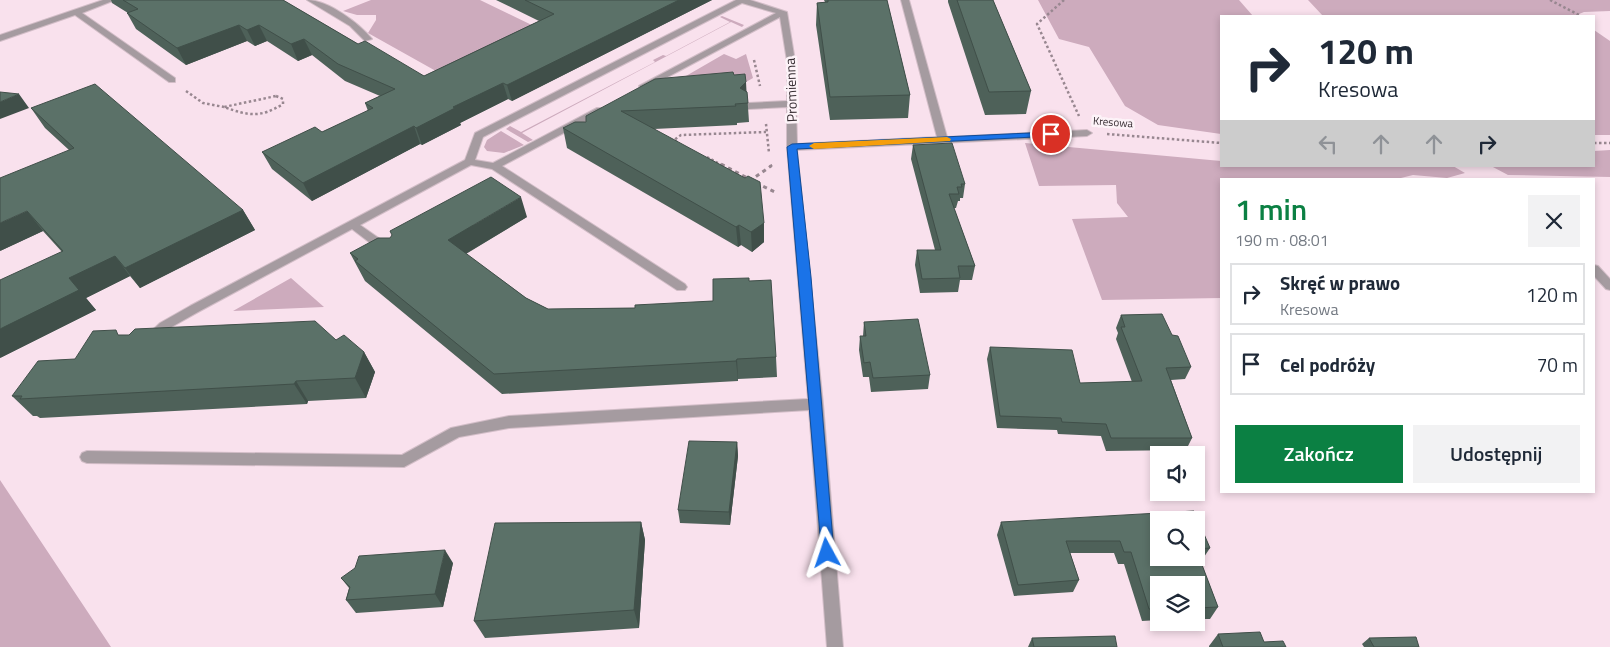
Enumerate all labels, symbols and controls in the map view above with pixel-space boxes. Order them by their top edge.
text: 120 m [1318,24,1414,78]
icon: right [1235,35,1300,100]
street label: Promienna [779,58,802,123]
text: Kresowa [1318,72,1398,106]
pin [1030,113,1072,155]
street label: Kresowa [1092,113,1134,131]
icon: arrive [1037,120,1065,148]
icon: left [1314,130,1342,158]
icon: ahead [1367,130,1395,158]
icon: ahead [1420,130,1448,158]
icon: right [1473,130,1501,158]
text: 1 min [1235,186,1307,232]
button: close [1528,195,1580,247]
text: 190 m · 08:01 [1235,228,1329,252]
text: Skręć w prawo [1280,268,1400,297]
icon: right [1237,280,1265,308]
text: 120 m [1526,280,1578,309]
text: Kresowa [1280,297,1338,321]
icon: arrive [1237,350,1265,378]
text: Cel podróży [1280,350,1375,379]
text: 70 m [1537,350,1578,379]
button: Zakończ [1235,425,1403,483]
button: Udostępnij [1413,425,1580,483]
map controls [1150,446,1205,631]
button: sound [1150,446,1205,501]
button: search [1150,511,1205,566]
position arrow [800,526,852,578]
button: layers [1150,576,1205,631]

